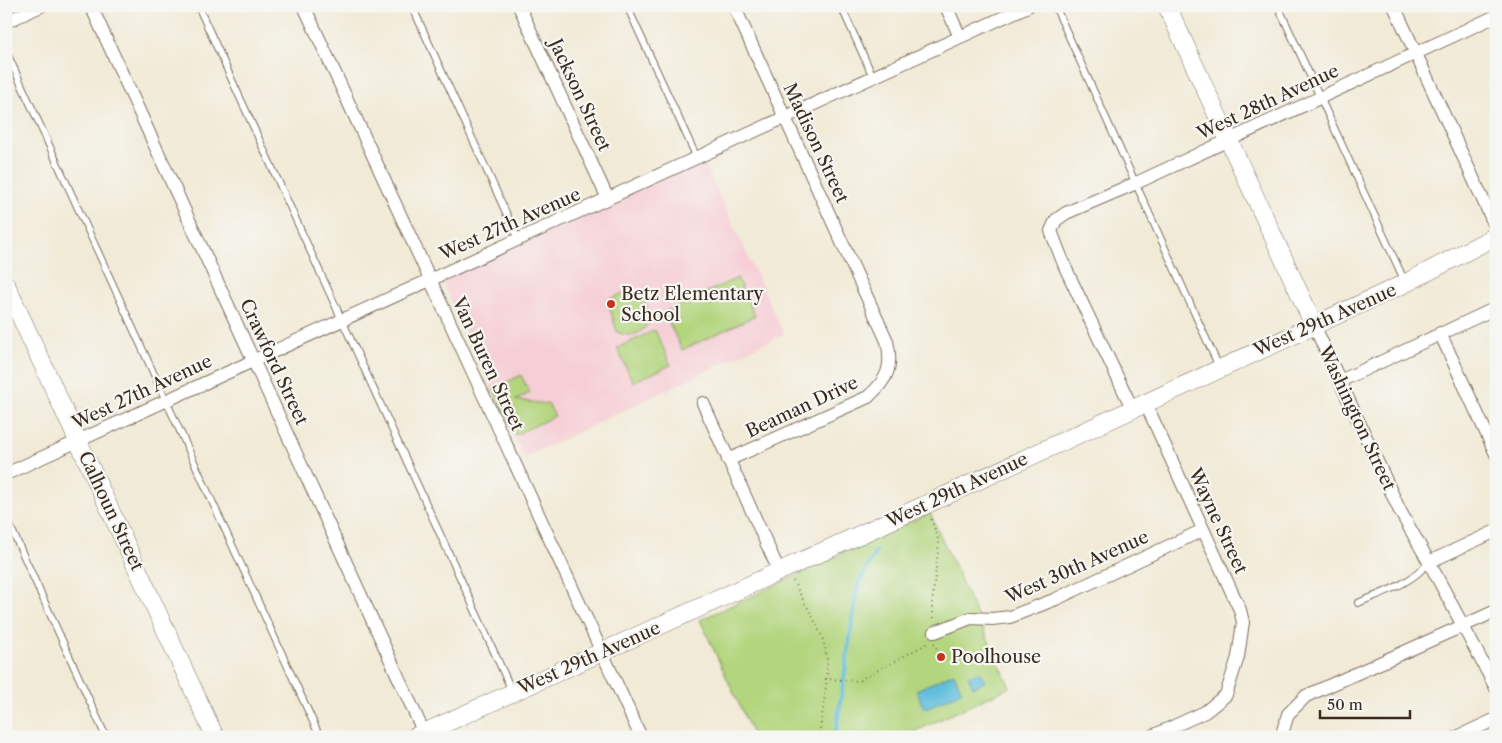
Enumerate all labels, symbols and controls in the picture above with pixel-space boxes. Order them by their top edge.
street label: Jackson Street [543,33,616,155]
street label: West 28th Avenue [1193,60,1342,145]
street label: Madison Street [779,79,854,207]
street label: West 27th Avenue [435,183,584,265]
street label: West 29th Avenue [1249,279,1400,362]
place label: Betz Elementary School [621,283,764,326]
street label: Van Buren Street [447,293,529,435]
street label: Crawford Street [235,295,313,429]
marker: Betz Elementary School [605,298,617,310]
street label: Washington Street [1313,341,1401,495]
street label: West 27th Avenue [68,350,216,435]
street label: Beaman Drive [742,371,862,443]
street label: Calhoun Street [74,448,149,575]
street label: West 29th Avenue [882,448,1031,533]
street label: Wayne Street [1183,464,1252,578]
street label: West 30th Avenue [1001,526,1152,609]
street label: West 29th Avenue [513,617,664,700]
place label: Poolhouse [951,646,1041,668]
marker: Poolhouse [935,651,947,663]
scale bar [1320,688,1410,720]
text: 50 m [1327,695,1363,714]

